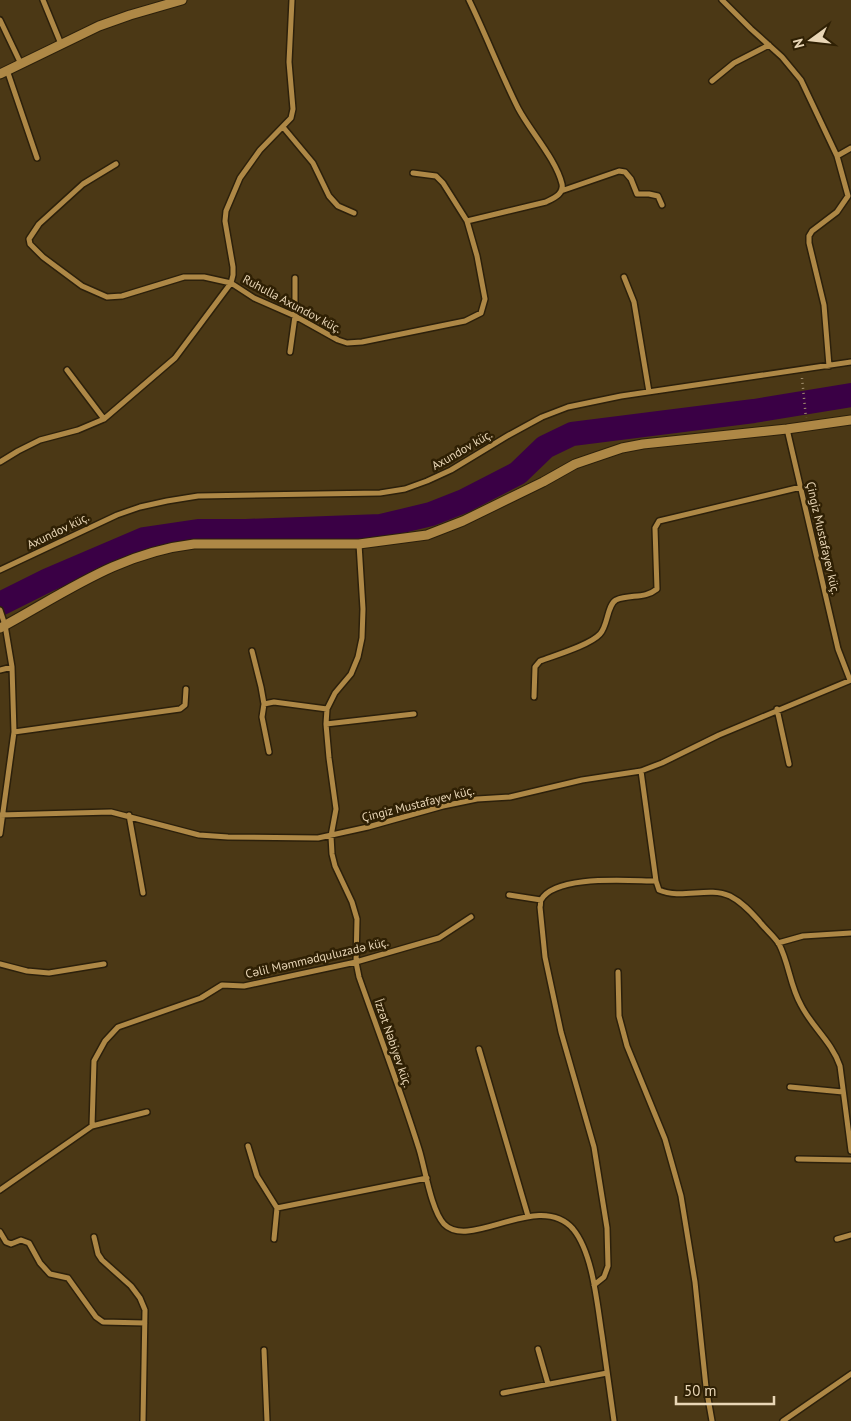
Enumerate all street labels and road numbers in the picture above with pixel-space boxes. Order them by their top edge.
street label: Ruhulla Axundov küç. [240,271,344,336]
street label: Axundov küç. [429,426,495,473]
street label: Çingiz Mustafayev küç. [803,480,844,596]
street label: Axundov küç. [24,509,91,552]
street label: Çingiz Mustafayev küç. [360,782,476,825]
street label: Cəlil Məmmədquluzadə küç. [244,934,390,981]
street label: İzzət Nəbiyev küç. [371,997,416,1089]

